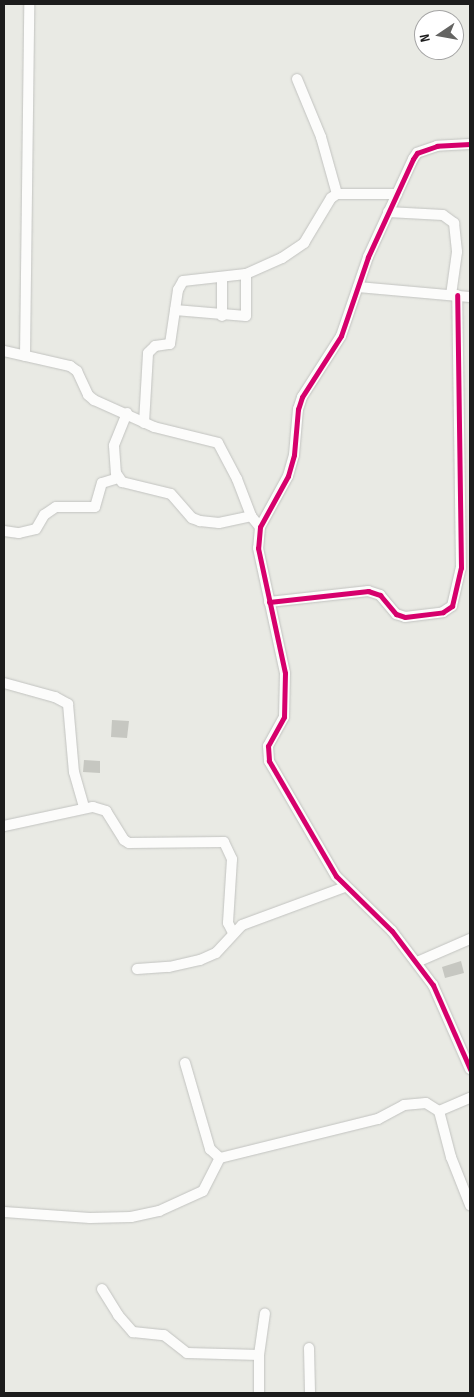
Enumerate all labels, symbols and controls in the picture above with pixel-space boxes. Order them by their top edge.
north arrow [414,10,464,60]
text: N [416,33,434,43]

